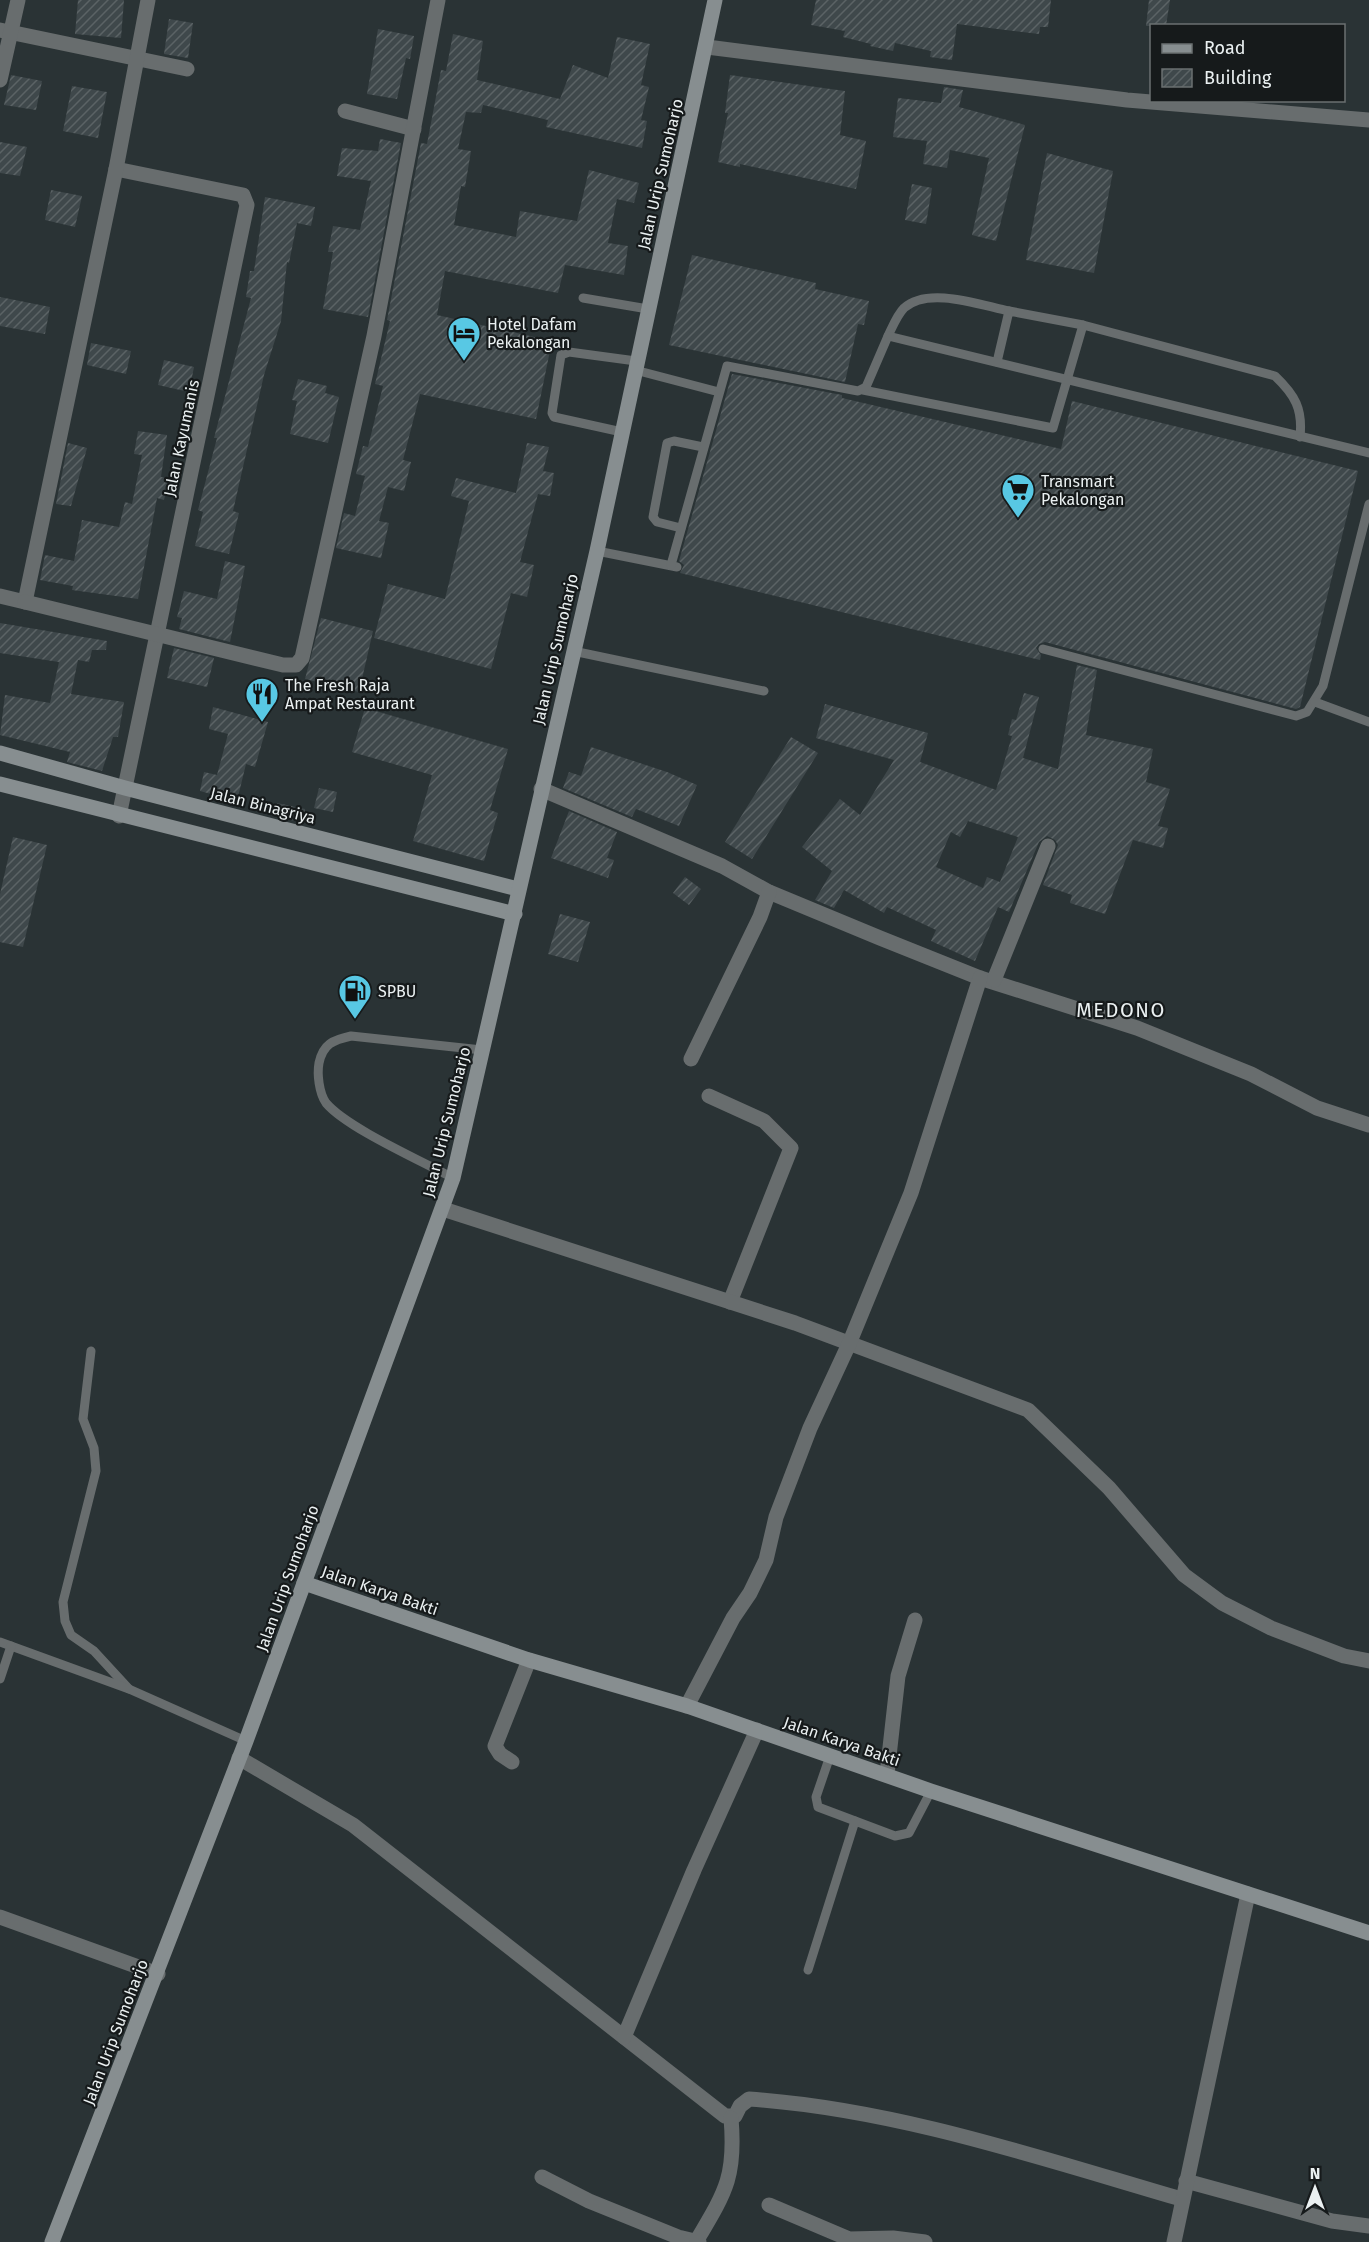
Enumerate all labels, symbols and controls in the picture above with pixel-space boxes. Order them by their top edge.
legend [1150,24,1345,102]
text: Road [1204,37,1246,59]
text: Building [1204,67,1272,89]
street label: Jalan Urip Sumoharjo [634,97,687,251]
hotel icon: Hotel Dafam Pekalongan [446,315,482,362]
place label: Hotel Dafam Pekalongan [487,315,577,352]
street label: Jalan Kayumanis [160,378,203,498]
supermarket icon: Transmart Pekalongan [1000,472,1036,519]
place label: Transmart Pekalongan [1041,472,1124,509]
street label: Jalan Urip Sumoharjo [529,572,582,726]
restaurant icon: The Fresh Raja Ampat Restaurant [244,676,280,723]
place label: The Fresh Raja Ampat Restaurant [285,676,415,713]
street label: Jalan Binagriya [208,783,317,828]
fuel station icon: SPBU [337,973,373,1020]
place label: SPBU [378,982,416,1001]
district label: MEDONO [1076,998,1166,1022]
street label: Jalan Urip Sumoharjo [419,1045,474,1199]
street label: Jalan Urip Sumoharjo [252,1502,323,1654]
street label: Jalan Karya Bakti [319,1562,441,1619]
street label: Jalan Karya Bakti [781,1713,903,1770]
street label: Jalan Urip Sumoharjo [79,1957,152,2108]
north arrow [1285,2158,1345,2218]
text: N [1310,2164,1320,2183]

